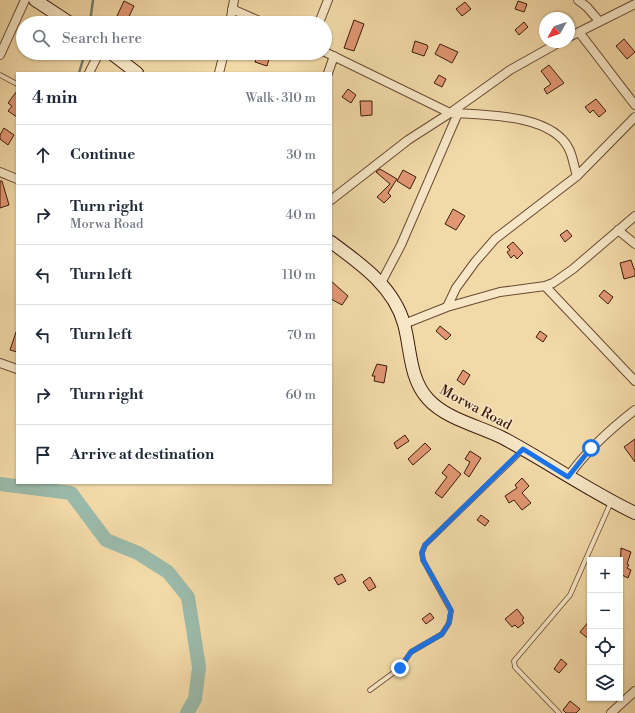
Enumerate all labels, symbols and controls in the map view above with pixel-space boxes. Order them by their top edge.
north arrow [539,12,575,48]
search box [16,16,332,60]
icon: search [30,27,52,49]
text: Search here [62,29,142,48]
text: 4 min [32,87,77,109]
text: Walk · 310 m [246,90,316,106]
icon: ahead [32,144,54,166]
text: Continue [70,145,135,164]
text: 30 m [286,147,316,163]
text: Turn right [70,197,144,216]
icon: right [32,204,54,226]
text: 40 m [286,207,316,223]
text: Morwa Road [70,216,143,232]
icon: left [32,264,54,286]
text: Turn left [70,265,132,284]
text: 110 m [282,267,316,283]
icon: left [32,324,54,346]
text: Turn left [70,325,132,344]
text: 70 m [287,327,316,343]
street label: Morwa Road [436,381,515,434]
icon: right [32,384,54,406]
text: Turn right [70,385,144,404]
text: 60 m [285,387,316,403]
route start [582,439,600,457]
icon: arrive [32,444,54,466]
text: Arrive at destination [70,445,214,464]
map controls [587,557,623,701]
button: + [587,557,623,593]
button: − [587,593,623,629]
button: locate [587,629,623,665]
route end [391,659,409,677]
button: layers [587,665,623,701]

